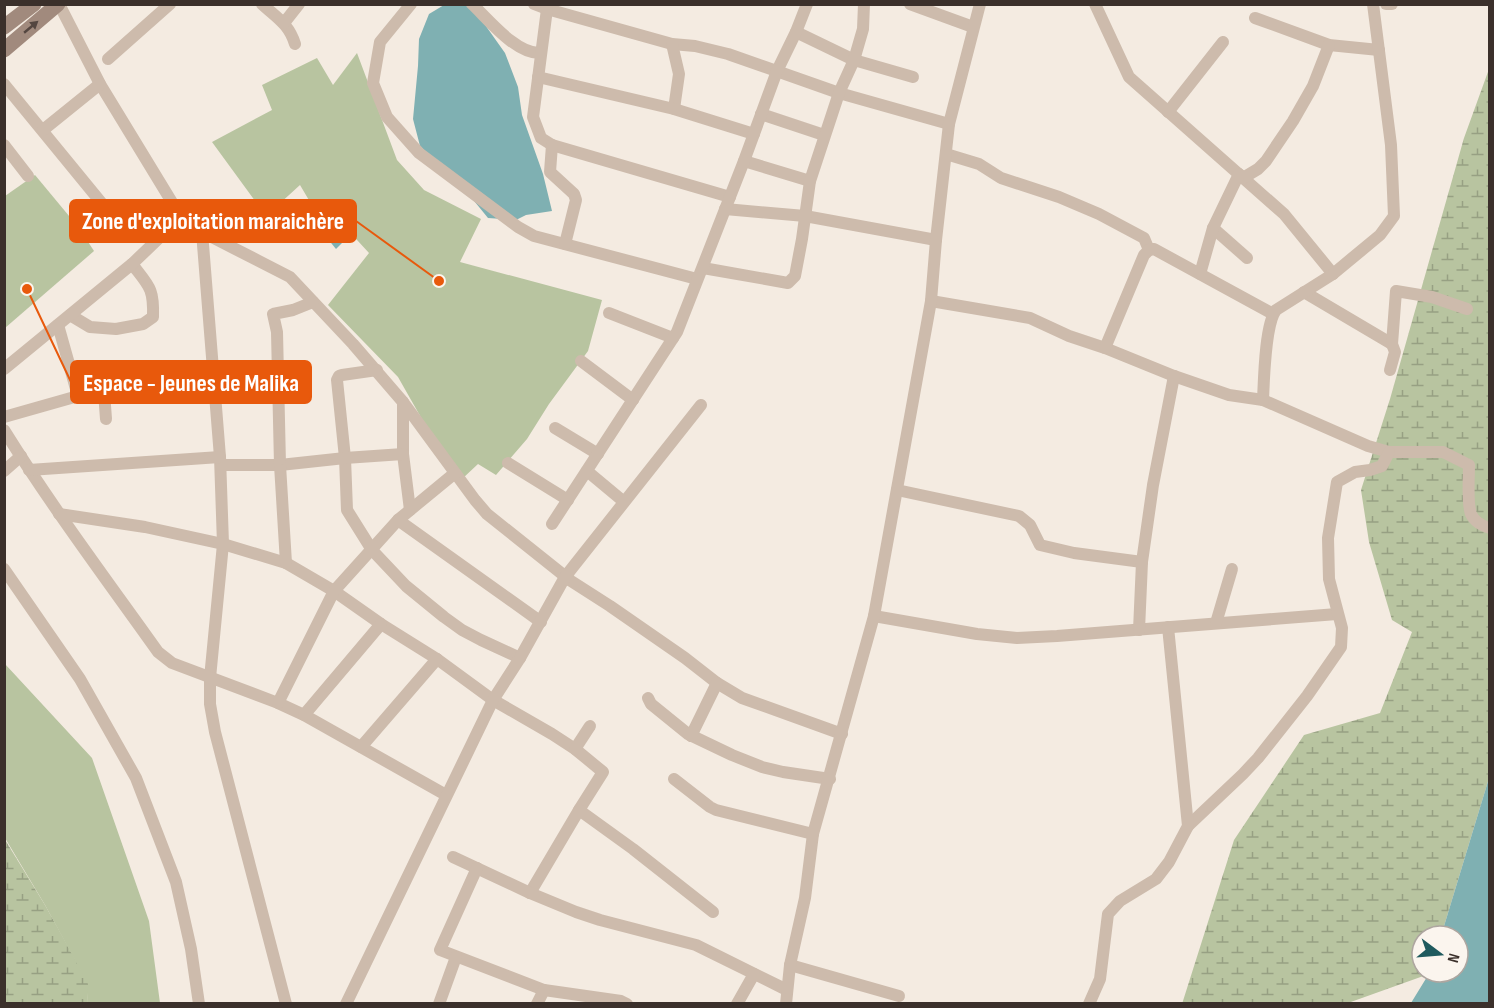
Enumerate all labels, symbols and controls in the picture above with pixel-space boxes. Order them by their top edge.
one-way arrow [23,21,38,34]
callout: Zone d'exploitation maraichère [70,200,356,242]
text: Zone d'exploitation maraichère [82,207,344,236]
callout: Espace - Jeunes de Malika [71,361,311,403]
text: Espace - Jeunes de Malika [83,369,299,398]
north arrow [1410,924,1470,984]
text: N [1443,951,1463,964]

